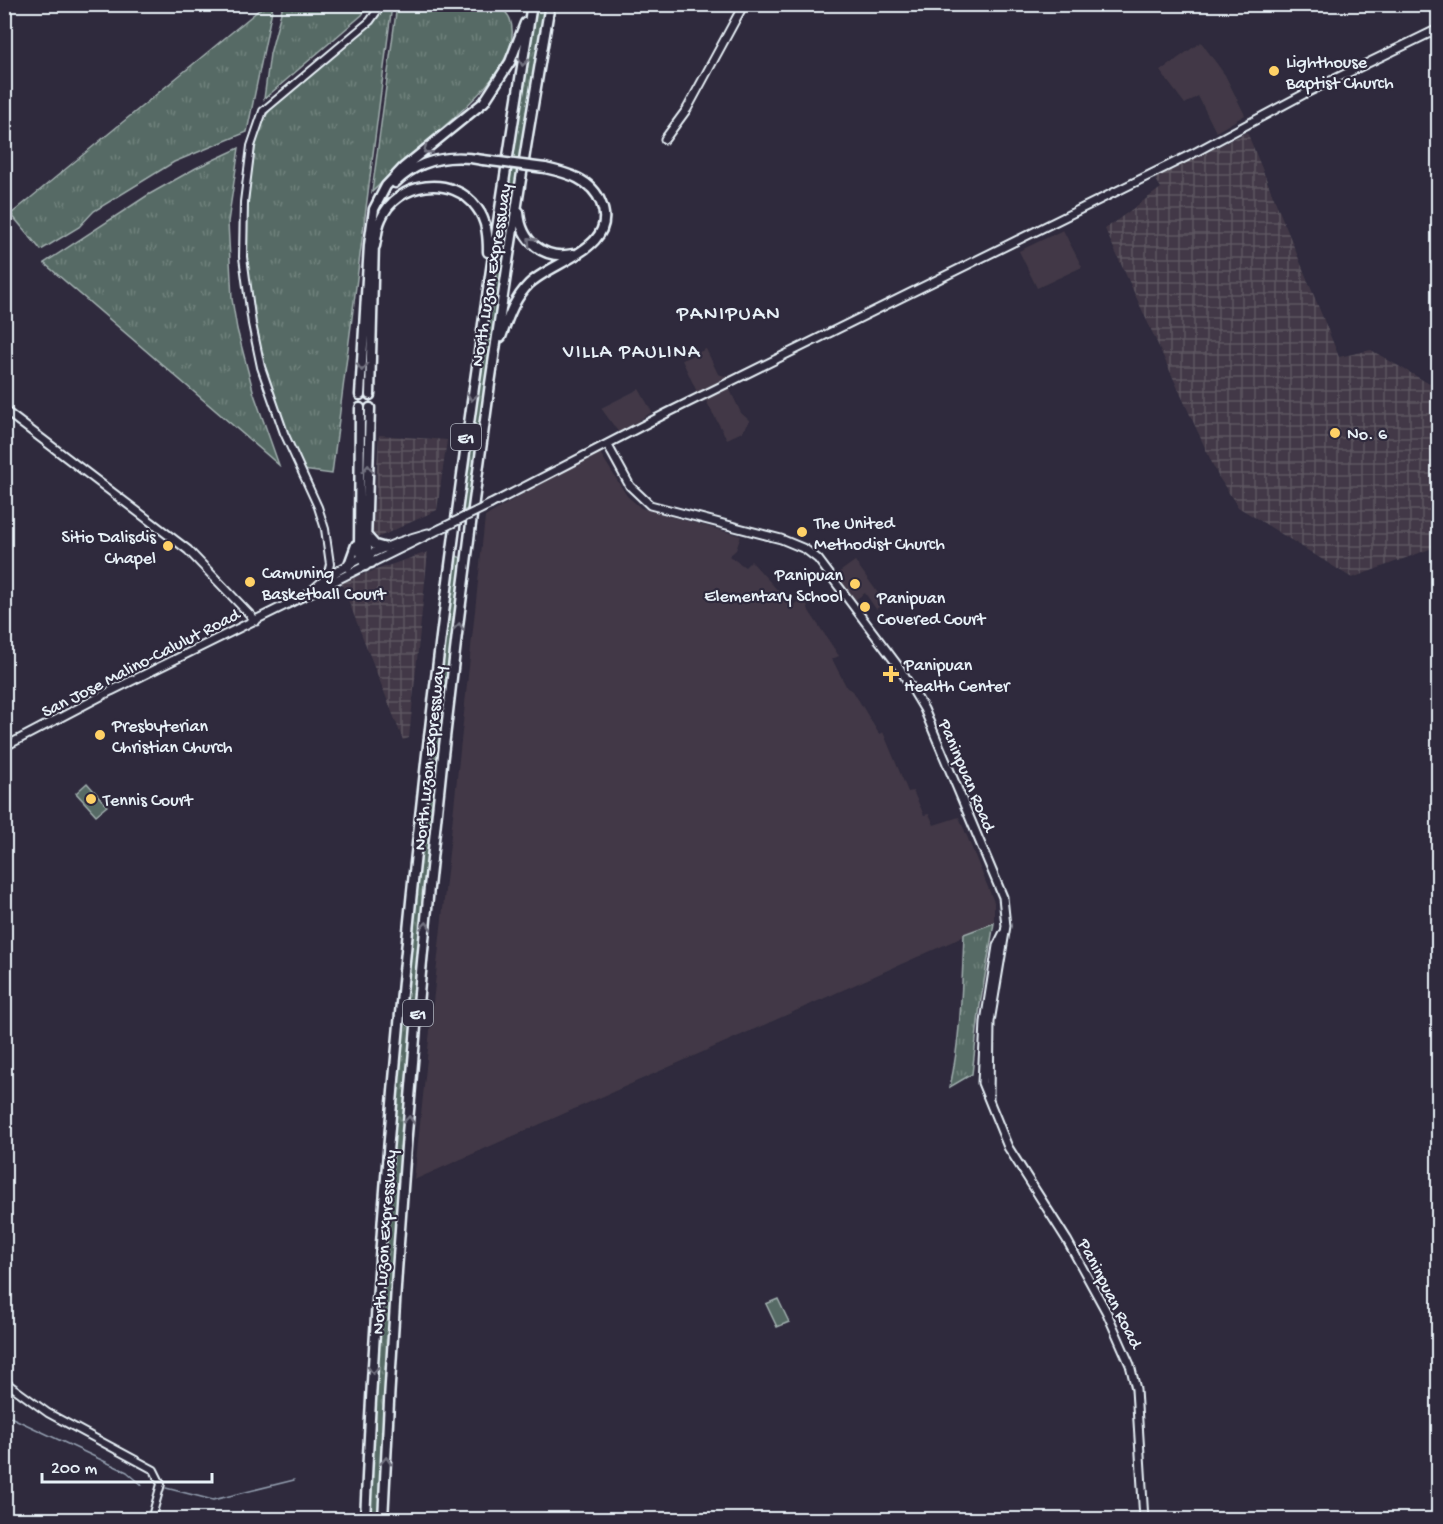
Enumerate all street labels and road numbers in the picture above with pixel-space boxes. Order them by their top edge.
street label: North Luzon Expressway [468,182,517,368]
road number: E1 [451,424,481,450]
street label: San Jose Malino-Calulut Road [39,604,245,723]
street label: North Luzon Expressway [410,665,451,851]
street label: Paninpuan Road [932,716,999,837]
road number: E1 [403,1000,433,1026]
street label: North Luzon Expressway [369,1149,402,1335]
street label: Paninpuan Road [1072,1235,1146,1354]

